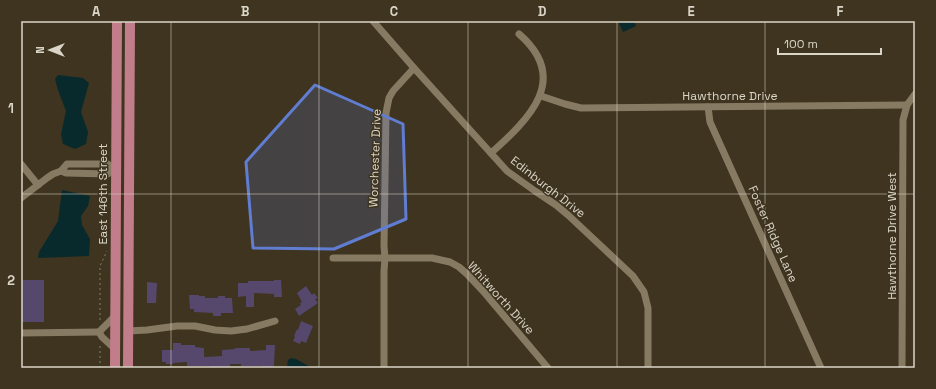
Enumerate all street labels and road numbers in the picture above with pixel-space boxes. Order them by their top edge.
street label: Hawthorne Drive [682,88,778,104]
street label: Worchester Drive [365,108,385,208]
street label: East 146th Street [95,144,111,244]
street label: Edinburgh Drive [507,153,589,221]
street label: Hawthorne Drive West [884,172,900,300]
street label: Foster Ridge Lane [745,183,801,285]
street label: Whitworth Drive [464,258,538,338]

